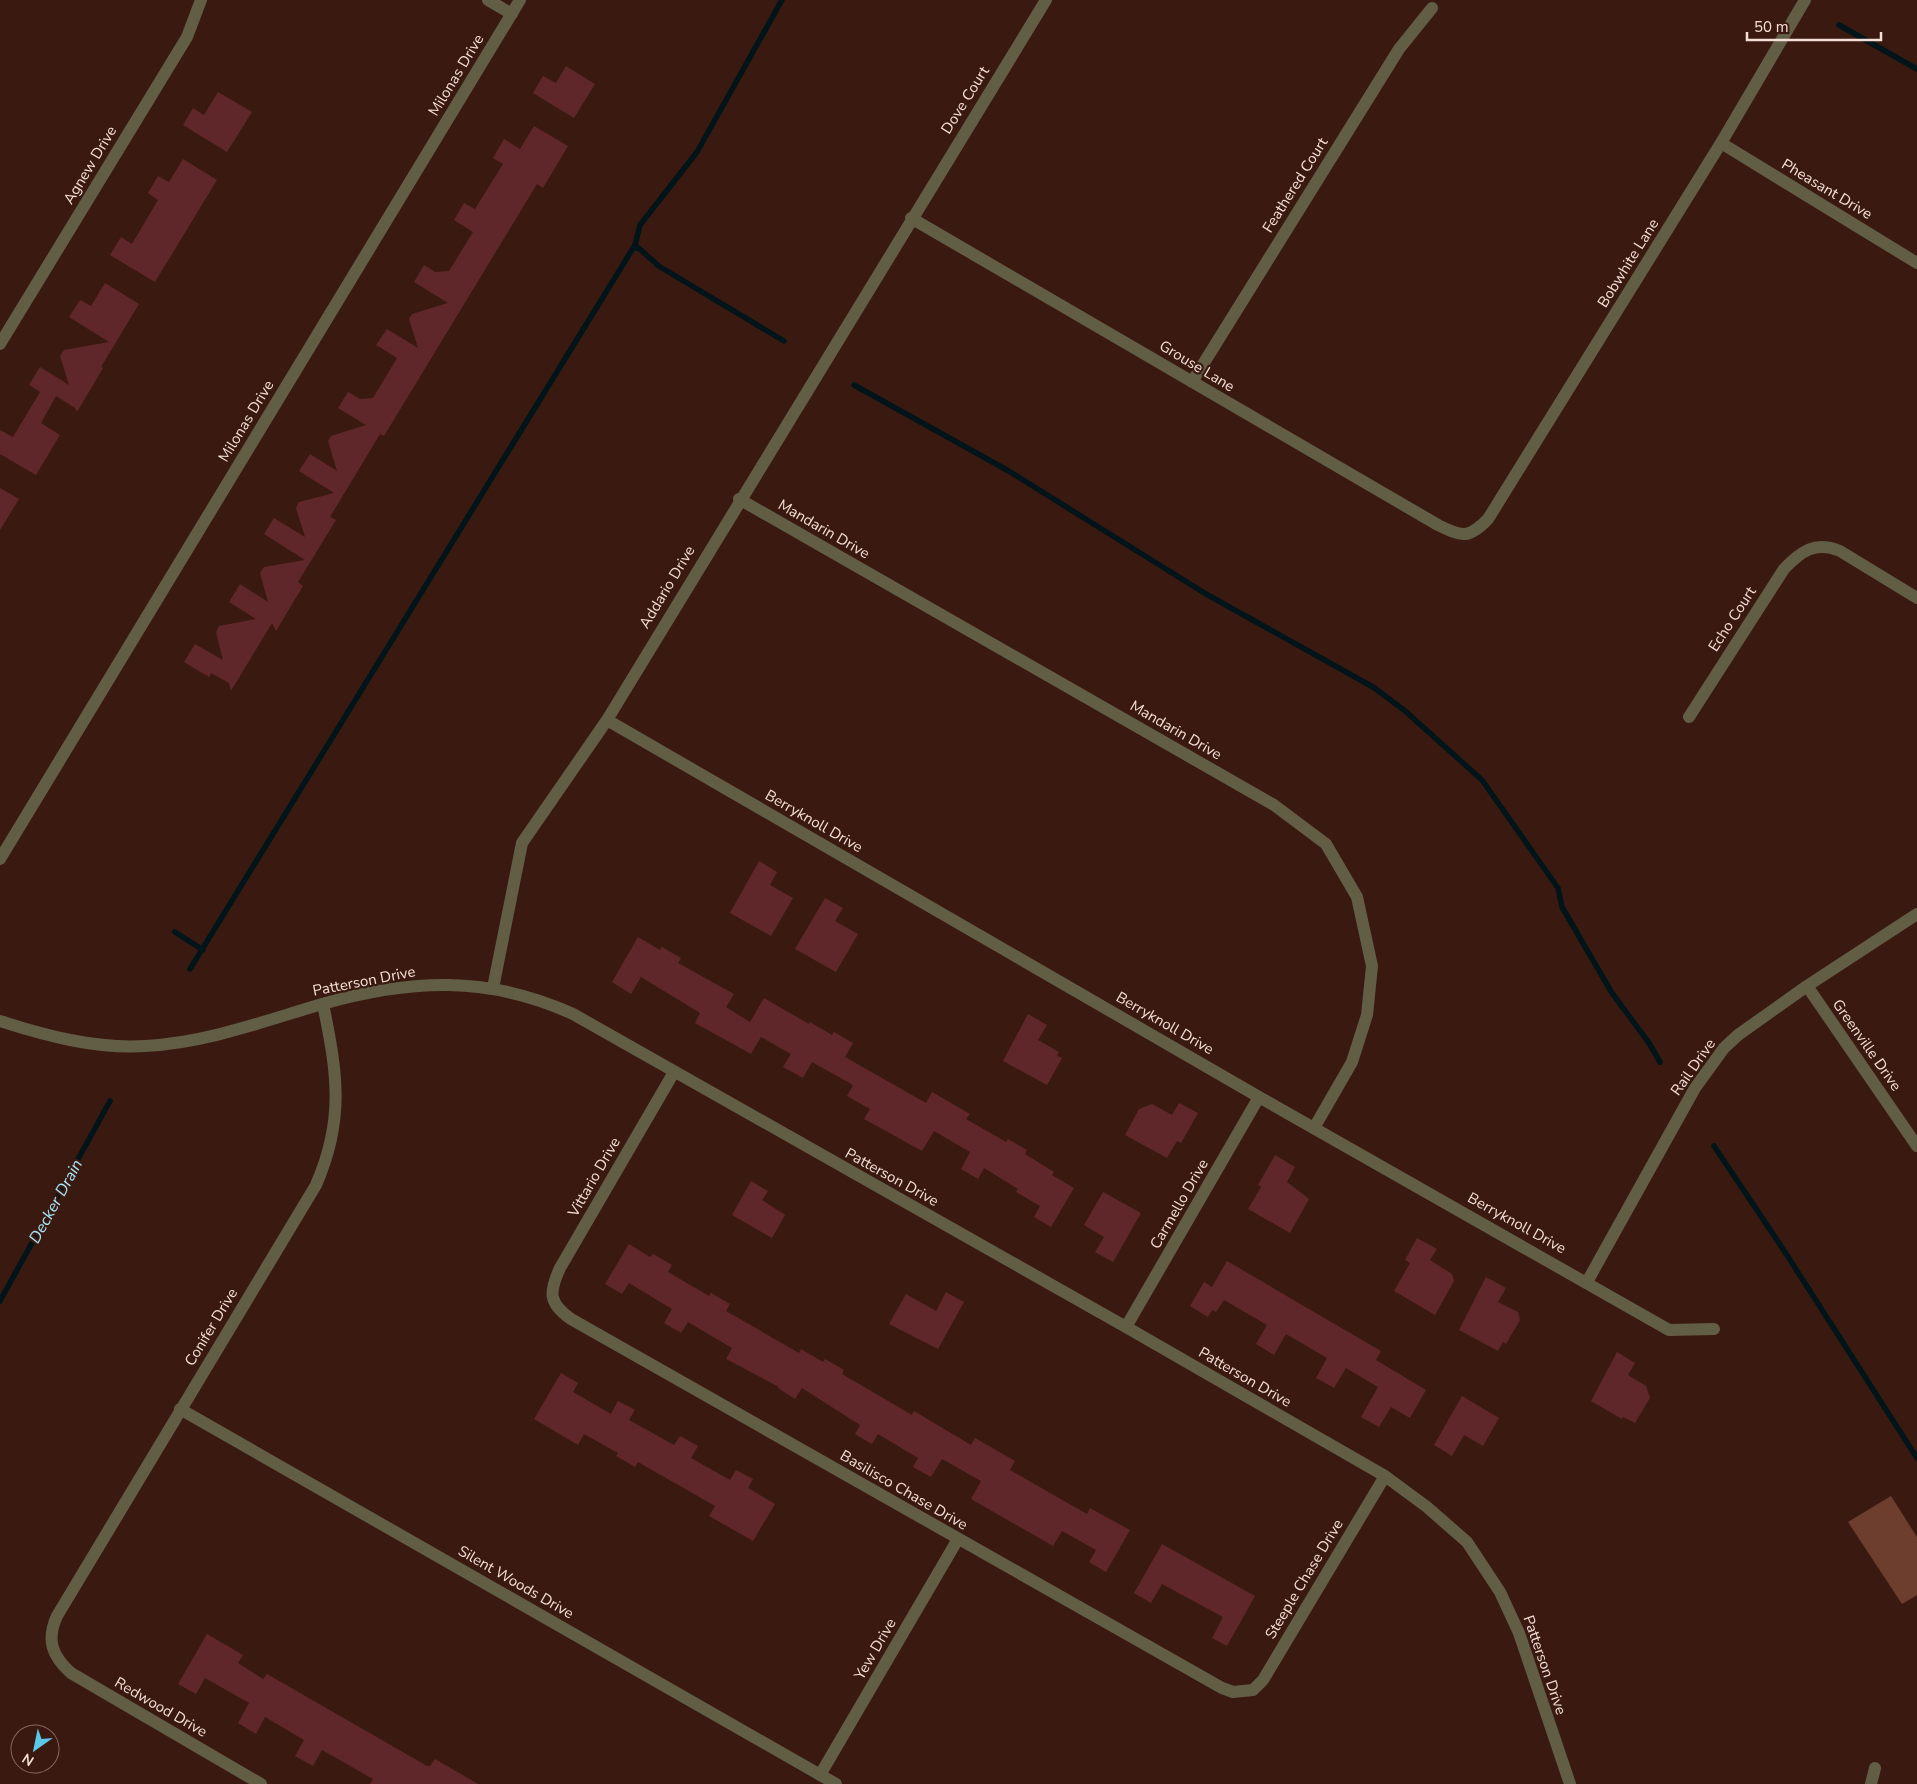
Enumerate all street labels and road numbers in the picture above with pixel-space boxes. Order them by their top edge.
street label: Milonas Drive [424,30,488,120]
street label: Dove Court [936,62,994,138]
street label: Agnew Drive [59,122,121,208]
street label: Feathered Court [1258,133,1333,236]
street label: Pheasant Drive [1778,154,1876,224]
street label: Bobwhite Lane [1593,215,1663,311]
street label: Grouse Lane [1156,336,1238,396]
street label: Milonas Drive [214,376,278,466]
street label: Mandarin Drive [774,495,874,563]
street label: Addario Drive [634,542,700,632]
street label: Echo Court [1704,582,1761,655]
street label: Mandarin Drive [1126,696,1226,764]
street label: Berryknoll Drive [761,785,867,857]
street label: Patterson Drive [311,961,417,1001]
street label: Berryknoll Drive [1112,987,1218,1059]
street label: Greenville Drive [1828,995,1906,1095]
street label: Rail Drive [1666,1035,1720,1099]
street label: Vittario Drive [563,1134,625,1221]
street label: Patterson Drive [842,1143,942,1211]
street label: Carmello Drive [1145,1155,1213,1253]
street label: Berryknoll Drive [1464,1188,1570,1258]
street label: Conifer Drive [180,1284,242,1370]
street label: Patterson Drive [1195,1342,1295,1412]
street label: Basilisco Chase Drive [837,1445,971,1535]
street label: Steeple Chase Drive [1260,1515,1348,1643]
street label: Silent Woods Drive [455,1541,577,1623]
street label: Patterson Drive [1519,1613,1571,1717]
street label: Yew Drive [849,1615,901,1684]
street label: Redwood Drive [111,1672,211,1742]

